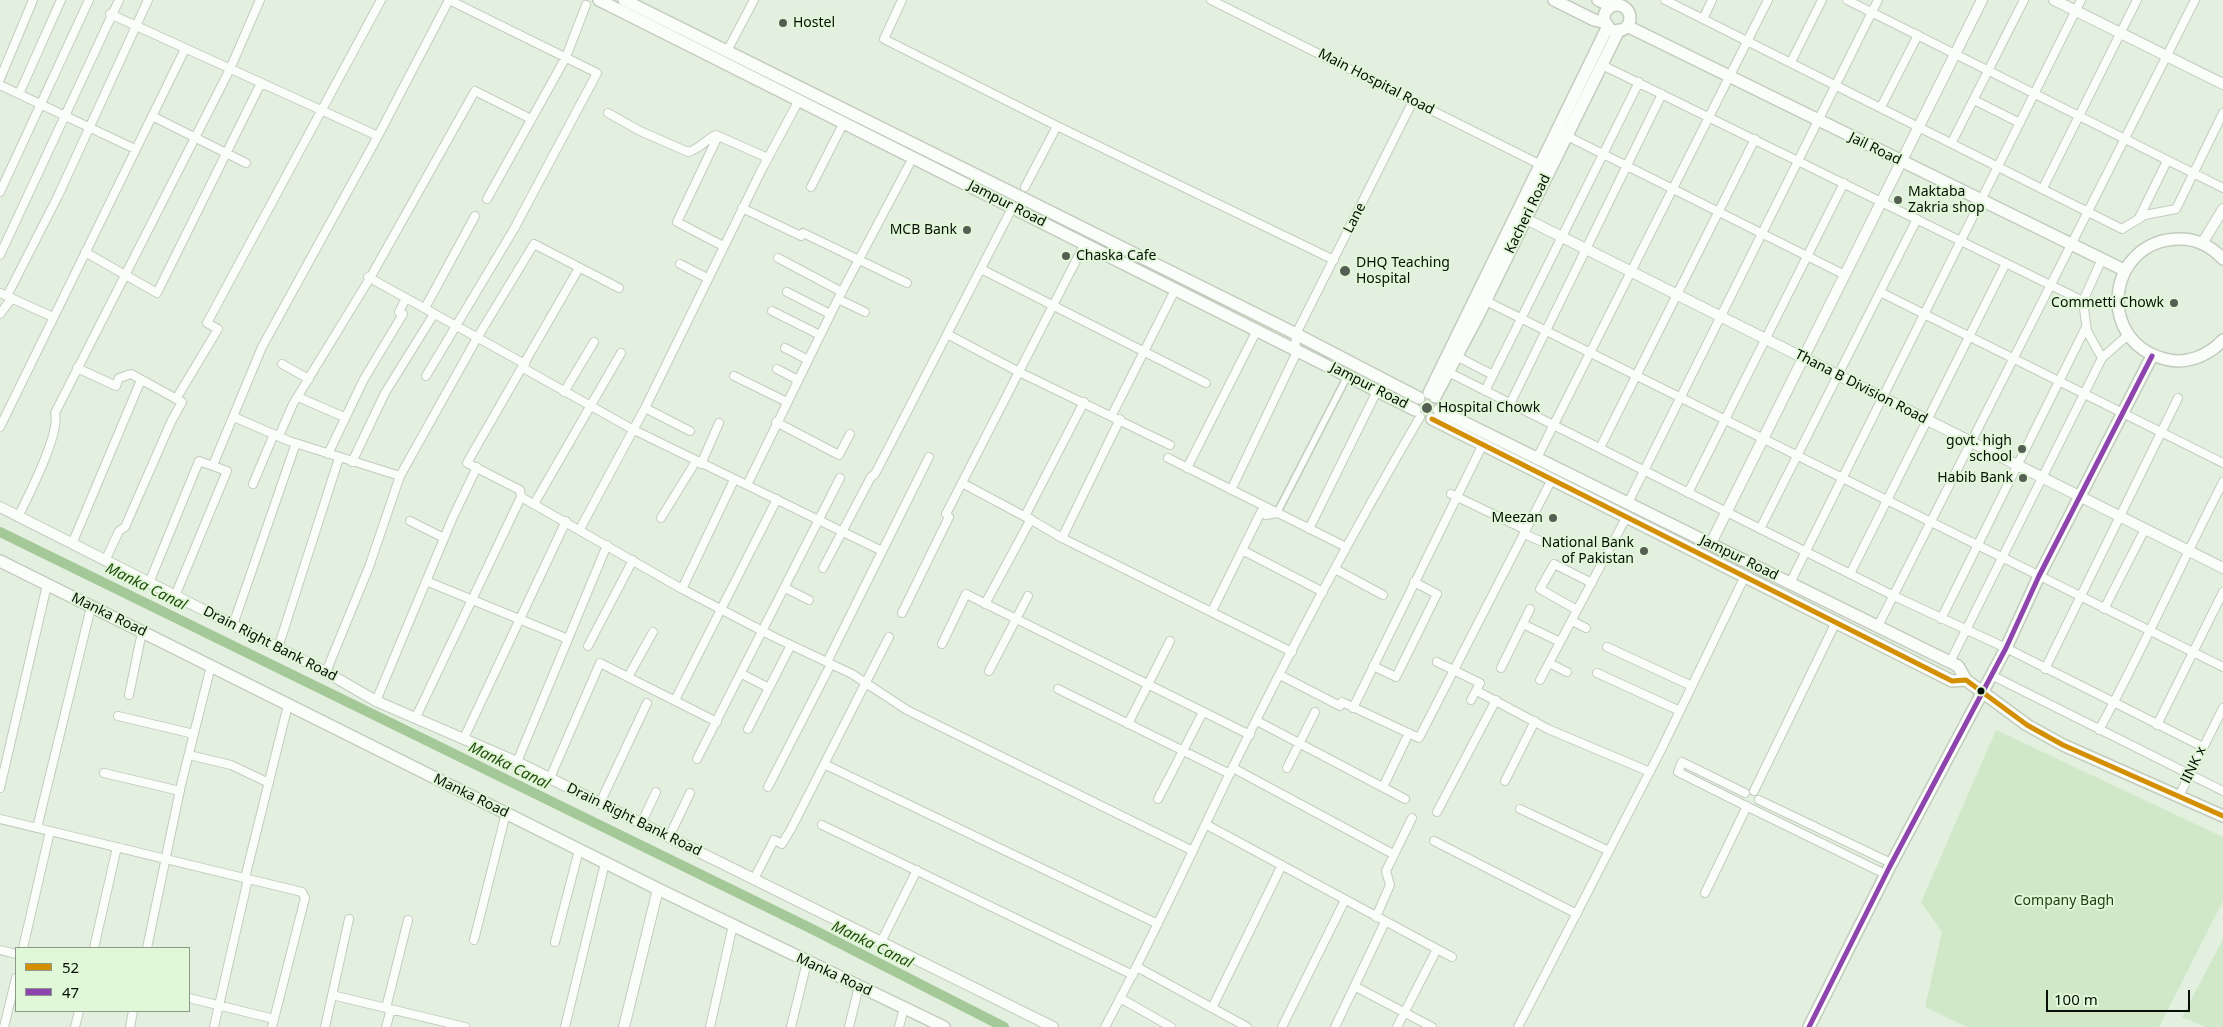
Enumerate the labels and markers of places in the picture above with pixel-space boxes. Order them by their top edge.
place label: Hostel [793,15,835,31]
marker: Hostel [777,17,789,29]
place label: Maktaba Zakria shop [1908,184,1985,216]
marker: Maktaba Zakria shop [1892,194,1904,206]
place label: MCB Bank [890,222,957,238]
marker: MCB Bank [961,224,973,236]
place label: Chaska Cafe [1076,248,1156,264]
marker: Chaska Cafe [1060,250,1072,262]
place label: DHQ Teaching Hospital [1356,255,1450,288]
marker: DHQ Teaching Hospital [1338,264,1352,278]
place label: Commetti Chowk [2051,295,2164,311]
marker: Commetti Chowk [2168,297,2180,309]
place label: Hospital Chowk [1438,400,1540,416]
marker: Hospital Chowk [1420,401,1434,415]
place label: govt. high school [1946,433,2012,466]
marker: govt. high school [2016,443,2028,455]
place label: Habib Bank [1937,470,2013,486]
marker: Habib Bank [2017,472,2029,484]
place label: Meezan [1492,510,1543,526]
marker: Meezan [1547,512,1559,524]
place label: National Bank of Pakistan [1542,535,1634,568]
marker: National Bank of Pakistan [1638,545,1650,557]
unlabelled marker [1976,686,1986,696]

